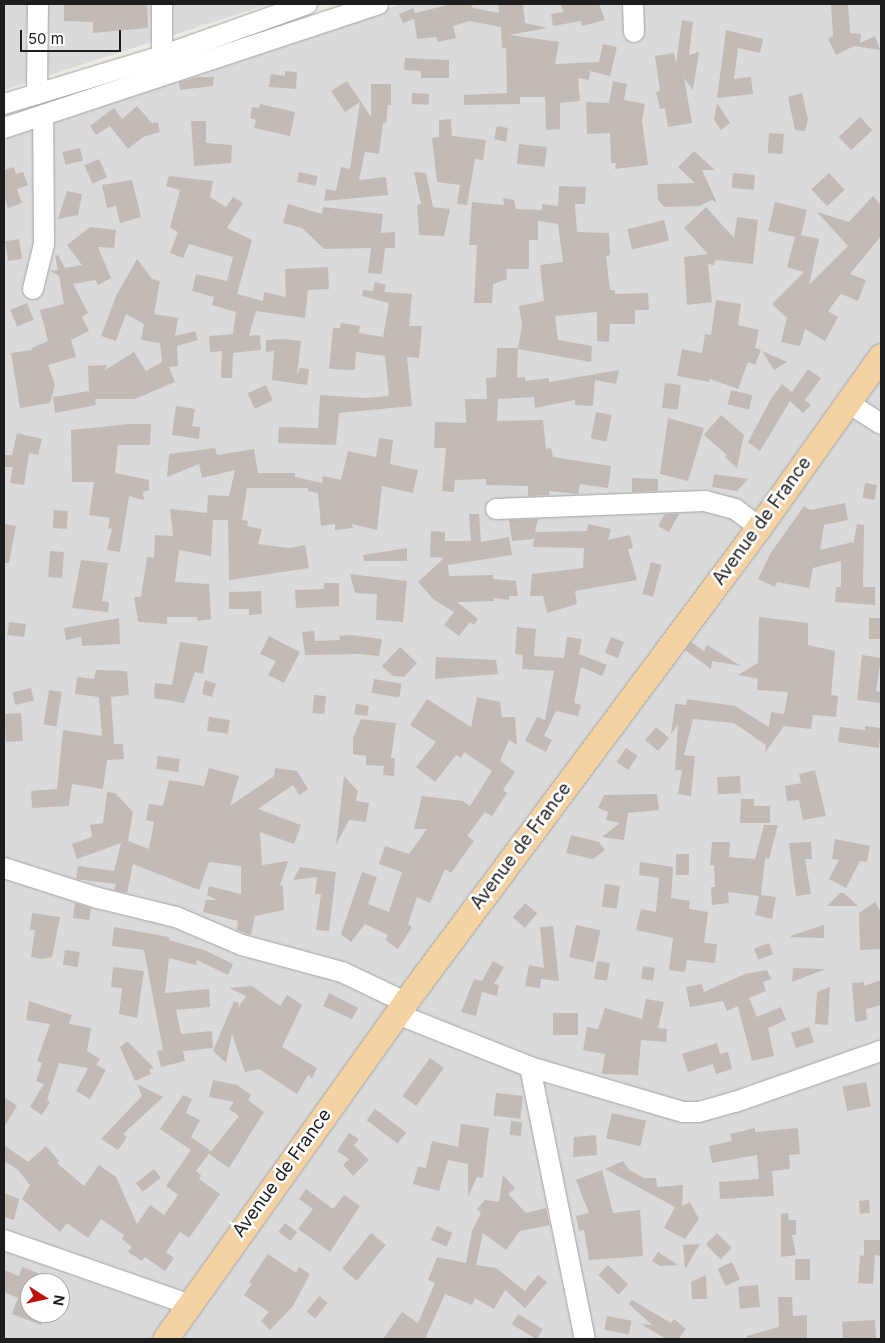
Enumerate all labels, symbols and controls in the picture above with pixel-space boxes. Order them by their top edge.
scale bar [22,20,124,52]
text: 50 m [28,29,64,48]
street label: Avenue de France [708,453,816,589]
street label: Avenue de France [466,778,576,914]
street label: Avenue de France [228,1105,336,1241]
north arrow [20,1273,70,1323]
text: N [50,1294,69,1307]

